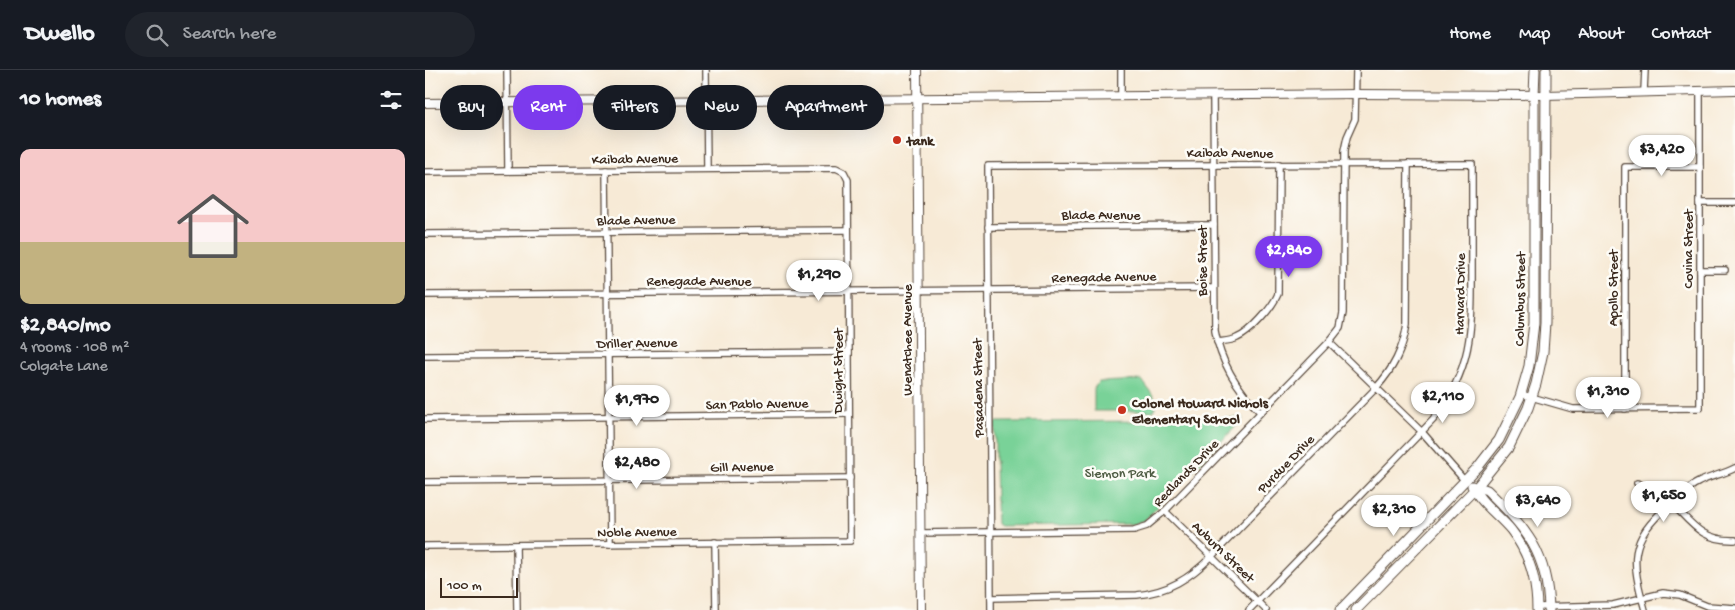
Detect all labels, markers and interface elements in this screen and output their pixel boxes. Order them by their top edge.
search box [125,12,475,57]
text: Dwello [25,20,95,49]
icon: search [143,21,171,49]
text: Search here [183,23,276,46]
text: Home [1449,24,1491,45]
text: Map [1519,24,1550,45]
text: About [1578,24,1624,45]
text: Contact [1652,24,1710,45]
chip: Buy [440,85,503,130]
chip: Rent [513,85,583,130]
chip: Filters [593,85,676,130]
chip: New [686,85,757,130]
chip: Apartment [767,85,884,130]
icon: filters [377,86,405,114]
text: 10 homes [20,88,101,113]
marker: tank [891,134,903,146]
place label: tank [905,134,935,151]
pin: $3,420 [1621,134,1703,177]
text: $3,420 [1639,141,1685,160]
street label: Kaibab Avenue [1187,146,1274,163]
street label: Kaibab Avenue [592,151,679,170]
icon: home [168,181,258,271]
street label: Blade Avenue [1061,208,1141,225]
street label: Covina Street [1681,208,1698,289]
street label: Blade Avenue [595,212,676,231]
street label: Boise Street [1195,224,1212,297]
pin: $2,840 [1248,236,1330,278]
text: $2,840 [1266,242,1312,261]
street label: Apollo Street [1606,248,1623,326]
street label: Columbus Street [1512,251,1531,346]
street label: Harvard Drive [1452,252,1471,335]
pin: $1,290 [778,260,860,302]
text: $1,290 [797,266,841,285]
street label: Renegade Avenue [1051,269,1157,288]
street label: Renegade Avenue [646,274,752,291]
street label: Wenatchee Avenue [900,284,917,396]
text: $2,840/mo [20,314,111,339]
street label: Dwight Street [831,327,848,414]
street label: Driller Avenue [595,335,678,354]
street label: Pasadena Street [970,337,989,439]
text: 4 rooms · 108 m² [20,339,129,358]
text: Colgate Lane [20,358,108,377]
pin: $1,310 [1567,376,1649,419]
pin: $2,110 [1402,382,1484,424]
text: $1,310 [1587,383,1629,402]
pin: $1,970 [596,384,678,427]
text: $2,110 [1422,388,1464,407]
text: $1,970 [615,391,659,410]
street label: San Pablo Avenue [705,396,809,415]
place label: Colonel Howard Nichols Elementary School [1131,396,1269,429]
marker: Colonel Howard Nichols Elementary School [1116,404,1128,416]
street label: Purdue Drive [1254,431,1320,498]
street label: Redlands Drive [1150,436,1224,511]
pin: $2,480 [596,448,678,490]
text: $2,480 [614,454,660,473]
street label: Gill Avenue [710,459,775,478]
park label: Siemon Park [1085,466,1157,483]
pin: $1,650 [1623,480,1705,523]
pin: $3,640 [1497,486,1579,528]
text: $1,650 [1642,487,1686,506]
text: $3,640 [1515,492,1561,511]
pin: $2,310 [1353,494,1435,537]
text: $2,310 [1372,501,1416,520]
street label: Auburn Street [1187,519,1258,588]
street label: Noble Avenue [597,524,678,543]
scale bar [440,575,517,598]
text: 100 m [447,578,482,595]

